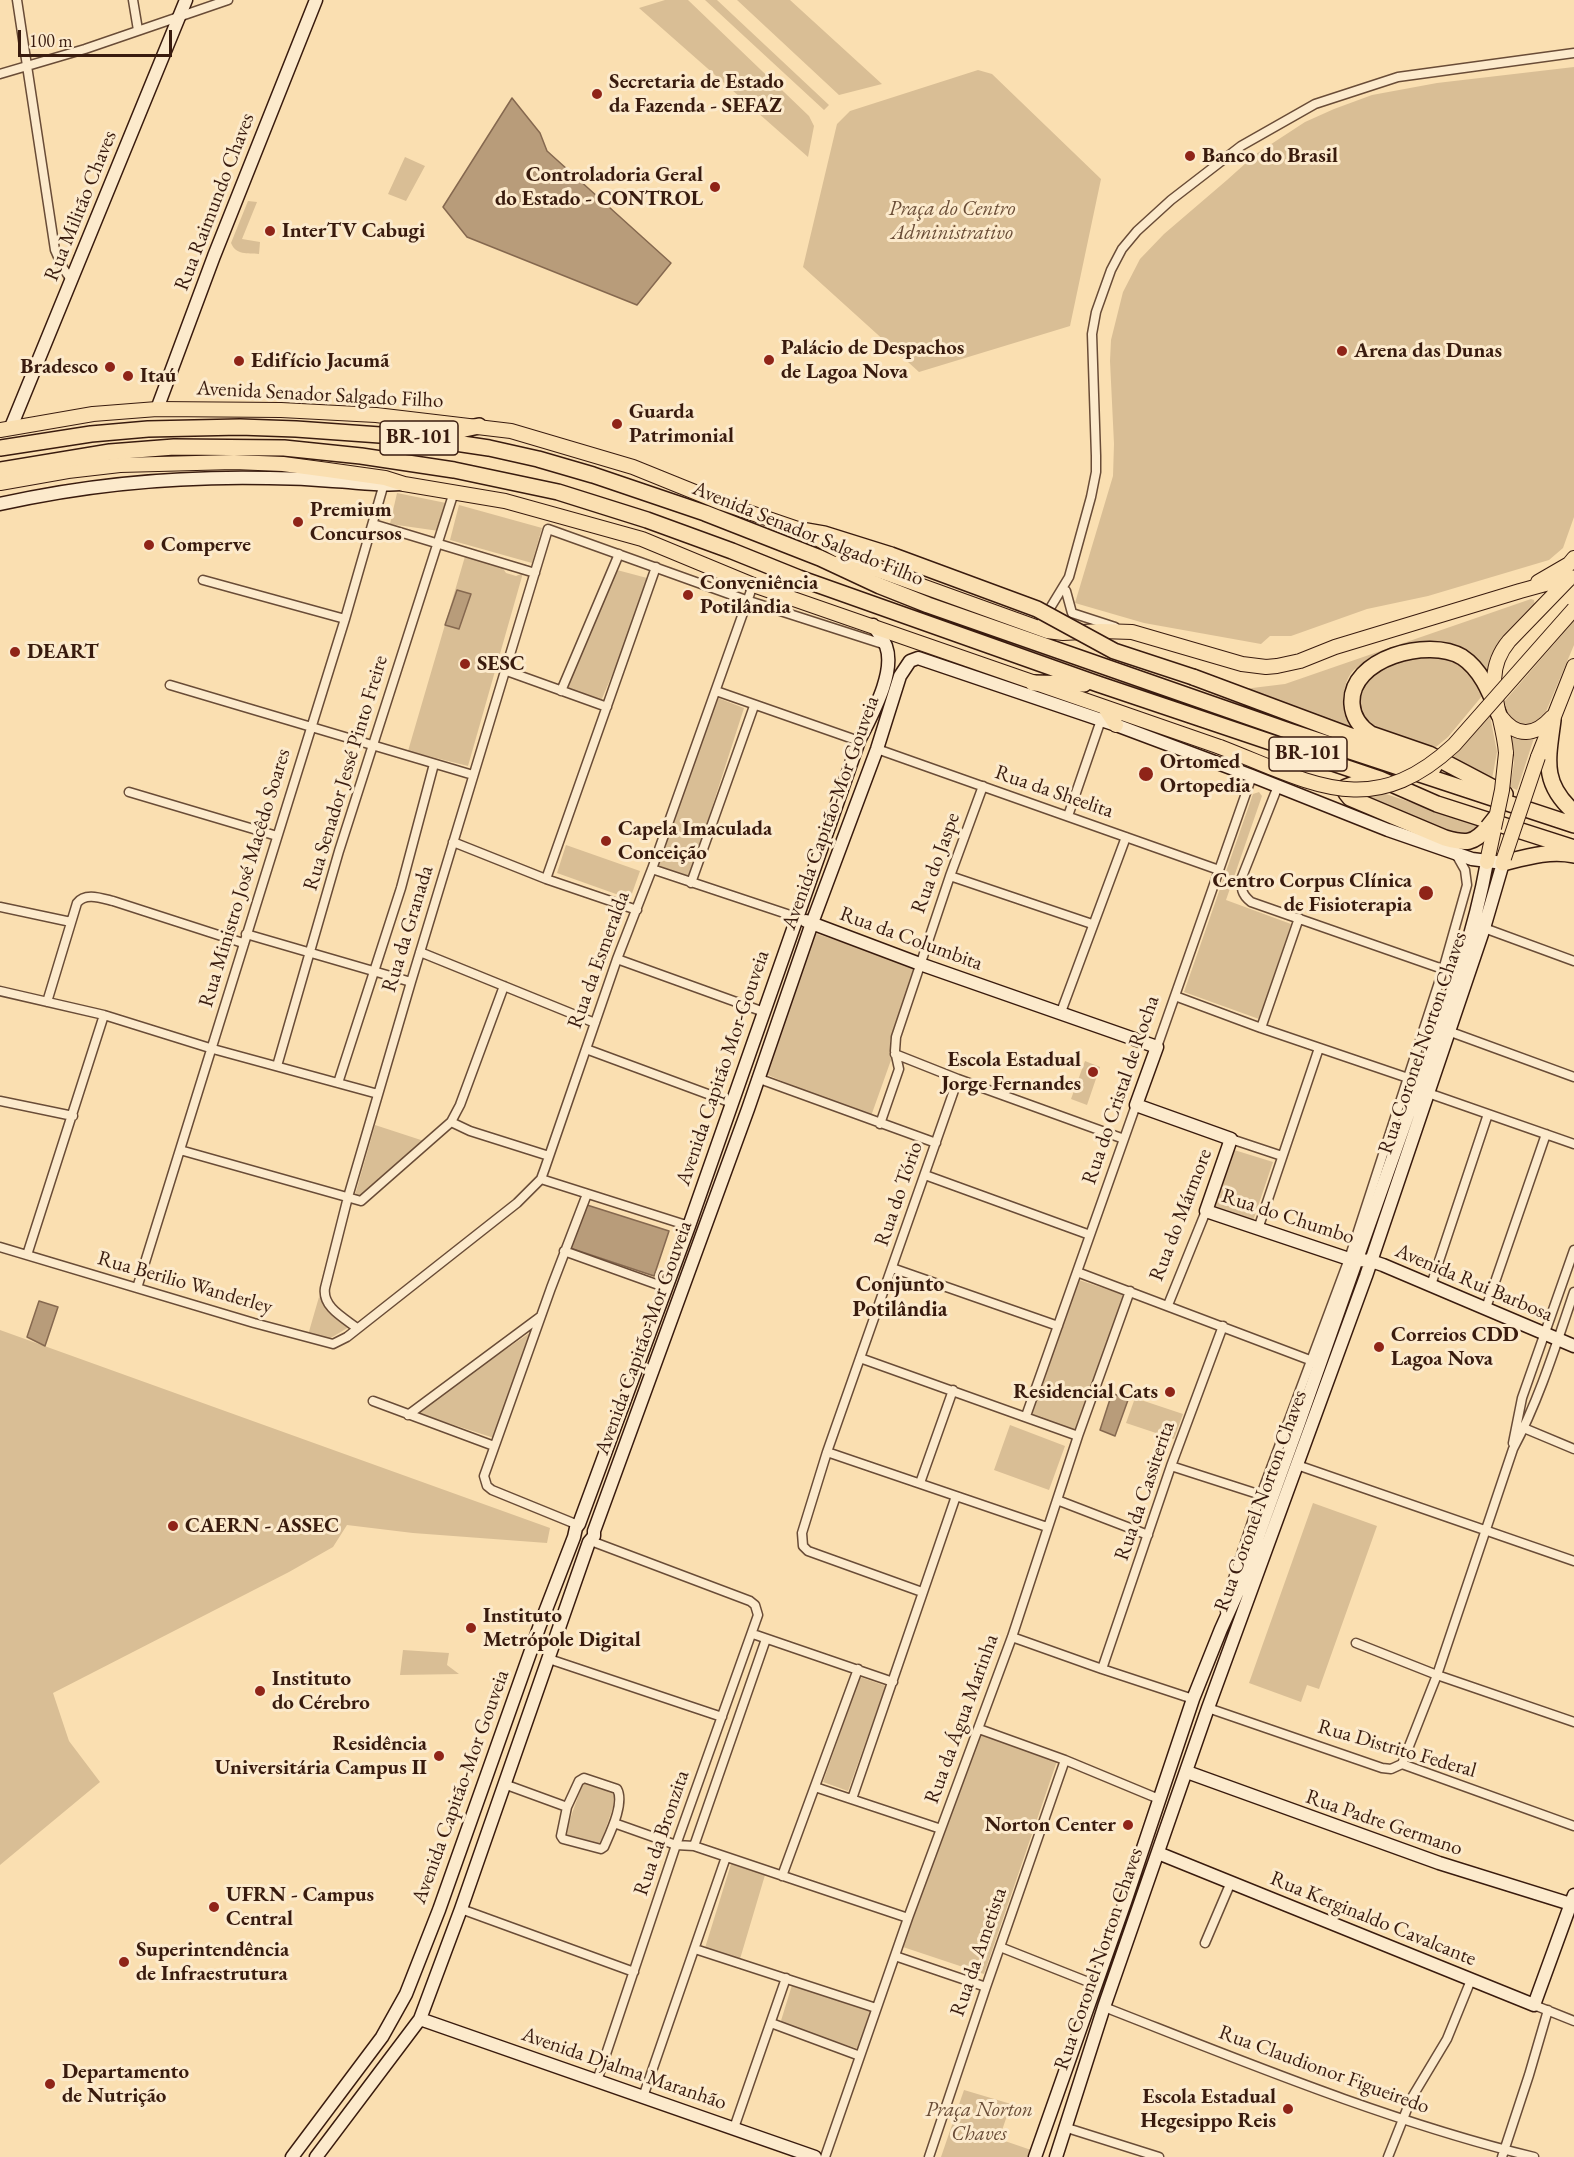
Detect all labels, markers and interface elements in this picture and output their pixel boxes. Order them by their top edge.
scale bar [21,18,176,56]
text: 100 m [29,29,73,52]
place label: Secretaria de Estado da Fazenda - SEFAZ [609,69,784,119]
marker: Secretaria de Estado da Fazenda - SEFAZ [590,87,604,101]
street label: Rua Raimundo Chaves [170,110,260,294]
street label: Rua Militão Chaves [39,127,123,285]
place label: Banco do Brasil [1202,143,1338,169]
marker: Banco do Brasil [1183,149,1197,163]
place label: Controladoria Geral do Estado - CONTROL [495,162,703,212]
marker: Controladoria Geral do Estado - CONTROL [708,180,722,194]
park label: Praça do Centro Administrativo [889,196,1015,246]
place label: InterTV Cabugi [282,218,425,244]
marker: InterTV Cabugi [263,224,277,238]
place label: Palácio de Despachos de Lagoa Nova [781,335,964,385]
place label: Arena das Dunas [1354,338,1502,364]
marker: Arena das Dunas [1335,344,1349,358]
place label: Edifício Jacumã [251,348,389,374]
marker: Palácio de Despachos de Lagoa Nova [762,353,776,367]
place label: Bradesco [20,354,98,380]
marker: Edifício Jacumã [232,354,246,368]
marker: Bradesco [103,360,117,374]
place label: Itaú [140,363,176,389]
marker: Itaú [121,369,135,383]
street label: Avenida Senador Salgado Filho [196,376,444,414]
place label: Guarda Patrimonial [629,399,734,449]
marker: Guarda Patrimonial [610,417,624,431]
road number: BR-101 [380,421,458,455]
street label: Avenida Senador Salgado Filho [689,476,927,592]
place label: Premium Concursos [310,497,402,547]
marker: Premium Concursos [291,515,305,529]
place label: Comperve [161,532,251,558]
marker: Comperve [142,538,156,552]
place label: Conveniência Potilândia [700,570,818,620]
marker: Conveniência Potilândia [681,588,695,602]
place label: DEART [27,639,98,665]
marker: DEART [8,645,22,659]
place label: SESC [477,651,525,677]
street label: Rua Senador Jessé Pinto Freire [298,652,394,894]
marker: SESC [458,657,472,671]
street label: Avenida Capitão-Mor Gouveia [777,693,885,933]
road number: BR-101 [1269,737,1347,771]
street label: Rua Ministro José Macêdo Soares [194,746,296,1010]
place label: Ortomed Ortopedia [1160,749,1250,799]
street label: Rua da Sheelita [991,760,1117,824]
marker: Ortomed Ortopedia [1137,765,1155,783]
street label: Rua do Jaspe [906,809,966,917]
place label: Capela Imaculada Conceição [618,816,772,866]
marker: Capela Imaculada Conceição [599,834,613,848]
street label: Rua da Granada [377,863,439,995]
place label: Centro Corpus Clínica de Fisioterapia [1212,868,1412,918]
marker: Centro Corpus Clínica de Fisioterapia [1417,884,1435,902]
street label: Rua da Esmeralda [562,888,636,1032]
street label: Rua da Columbita [836,901,986,977]
street label: Rua Coronel Norton Chaves [1373,929,1473,1157]
street label: Avenida Capitão Mor-Gouveia [671,947,775,1189]
street label: Rua do Cristal de Rocha [1077,992,1165,1188]
place label: Escola Estadual Jorge Fernandes [941,1047,1081,1097]
marker: Escola Estadual Jorge Fernandes [1086,1065,1100,1079]
street label: Rua do Tório [869,1139,929,1249]
street label: Rua do Mármore [1144,1145,1218,1285]
street label: Rua do Chumbo [1218,1184,1358,1250]
street label: Avenida Capitão-Mor Gouveia [590,1218,698,1458]
street label: Avenida Rui Barbosa [1391,1238,1557,1328]
street label: Rua Berilio Wanderley [95,1246,275,1320]
district label: Conjunto Potilândia [853,1272,947,1324]
place label: Correios CDD Lagoa Nova [1391,1322,1519,1372]
marker: Correios CDD Lagoa Nova [1372,1340,1386,1354]
place label: Residencial Cats [1013,1379,1158,1405]
marker: Residencial Cats [1163,1385,1177,1399]
street label: Rua Coronel Norton Chaves [1209,1387,1313,1615]
street label: Rua da Cassiterita [1109,1418,1181,1564]
place label: CAERN - ASSEC [185,1513,339,1539]
marker: CAERN - ASSEC [166,1519,180,1533]
place label: Instituto Metrópole Digital [483,1603,641,1653]
marker: Instituto Metrópole Digital [464,1621,478,1635]
street label: Rua da Água Marinha [920,1631,1004,1807]
place label: Instituto do Cérebro [272,1666,370,1716]
street label: Avenida Capitão-Mor Gouveia [407,1667,515,1907]
marker: Instituto do Cérebro [253,1684,267,1698]
street label: Rua Distrito Federal [1315,1714,1479,1784]
place label: Residência Universitária Campus II [215,1731,427,1781]
marker: Residência Universitária Campus II [432,1749,446,1763]
street label: Rua da Bronzita [629,1767,695,1899]
street label: Rua Padre Germano [1302,1784,1466,1862]
place label: Norton Center [984,1812,1116,1838]
marker: Norton Center [1121,1818,1135,1832]
street label: Rua Coronel Norton Chaves [1049,1845,1149,2073]
street label: Rua Kerginaldo Cavalcante [1266,1866,1480,1972]
place label: UFRN - Campus Central [226,1882,374,1932]
street label: Rua da Ametista [945,1884,1013,2020]
marker: UFRN - Campus Central [207,1900,221,1914]
place label: Superintendência de Infraestrutura [136,1937,289,1987]
marker: Superintendência de Infraestrutura [117,1955,131,1969]
street label: Rua Claudionor Figueiredo [1215,2020,1433,2120]
street label: Avenida Djalma Maranhão [518,2022,730,2116]
place label: Departamento de Nutrição [62,2059,189,2109]
marker: Departamento de Nutrição [43,2077,57,2091]
place label: Escola Estadual Hegesippo Reis [1140,2084,1276,2134]
park label: Praça Norton Chaves [925,2097,1033,2147]
marker: Escola Estadual Hegesippo Reis [1281,2102,1295,2116]

